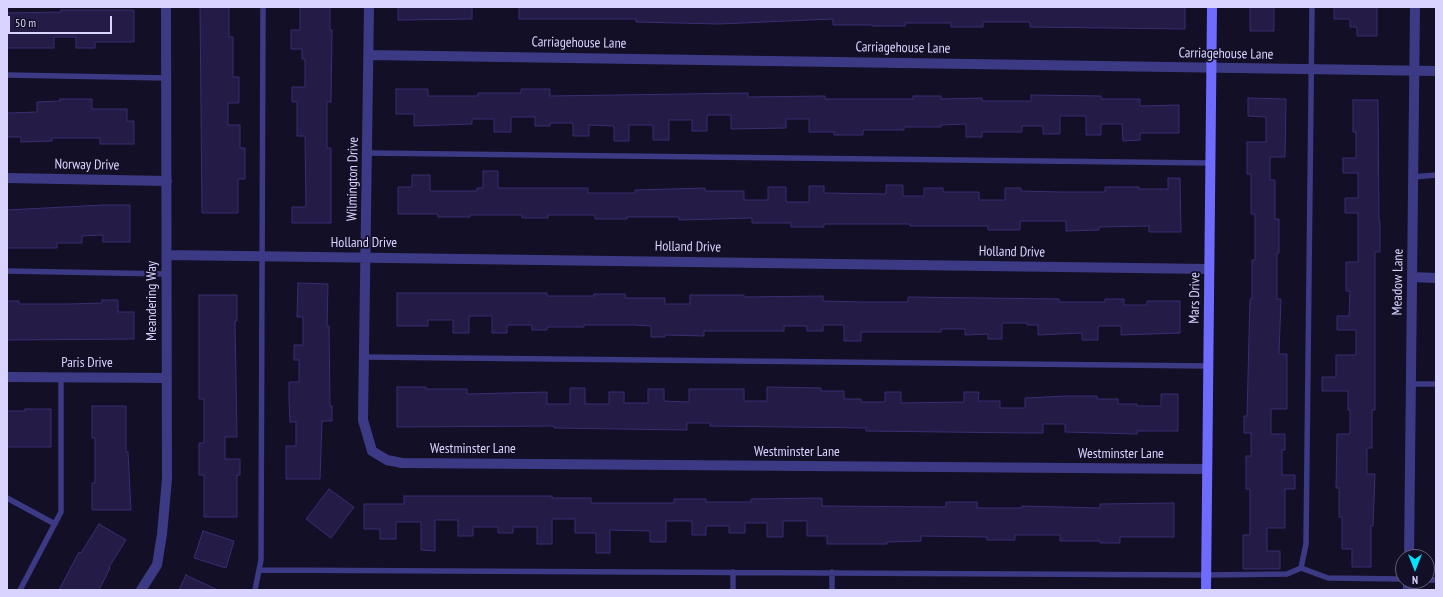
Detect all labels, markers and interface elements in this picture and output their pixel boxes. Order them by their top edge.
scale bar [10,8,114,34]
text: 50 m [15,15,36,30]
street label: Carriagehouse Lane [531,34,627,52]
street label: Carriagehouse Lane [855,39,951,57]
street label: Carriagehouse Lane [1178,45,1274,63]
street label: Wilmington Drive [344,137,362,221]
street label: Norway Drive [54,156,120,174]
street label: Holland Drive [331,235,397,251]
street label: Holland Drive [655,238,721,256]
street label: Holland Drive [979,243,1045,261]
street label: Meadow Lane [1389,249,1407,315]
street label: Meandering Way [144,261,160,341]
street label: Mars Drive [1186,272,1204,324]
street label: Paris Drive [61,355,113,371]
street label: Westminster Lane [430,441,516,457]
street label: Westminster Lane [754,444,840,460]
street label: Westminster Lane [1078,446,1164,462]
north arrow [1395,549,1435,589]
text: N [1412,573,1418,587]

